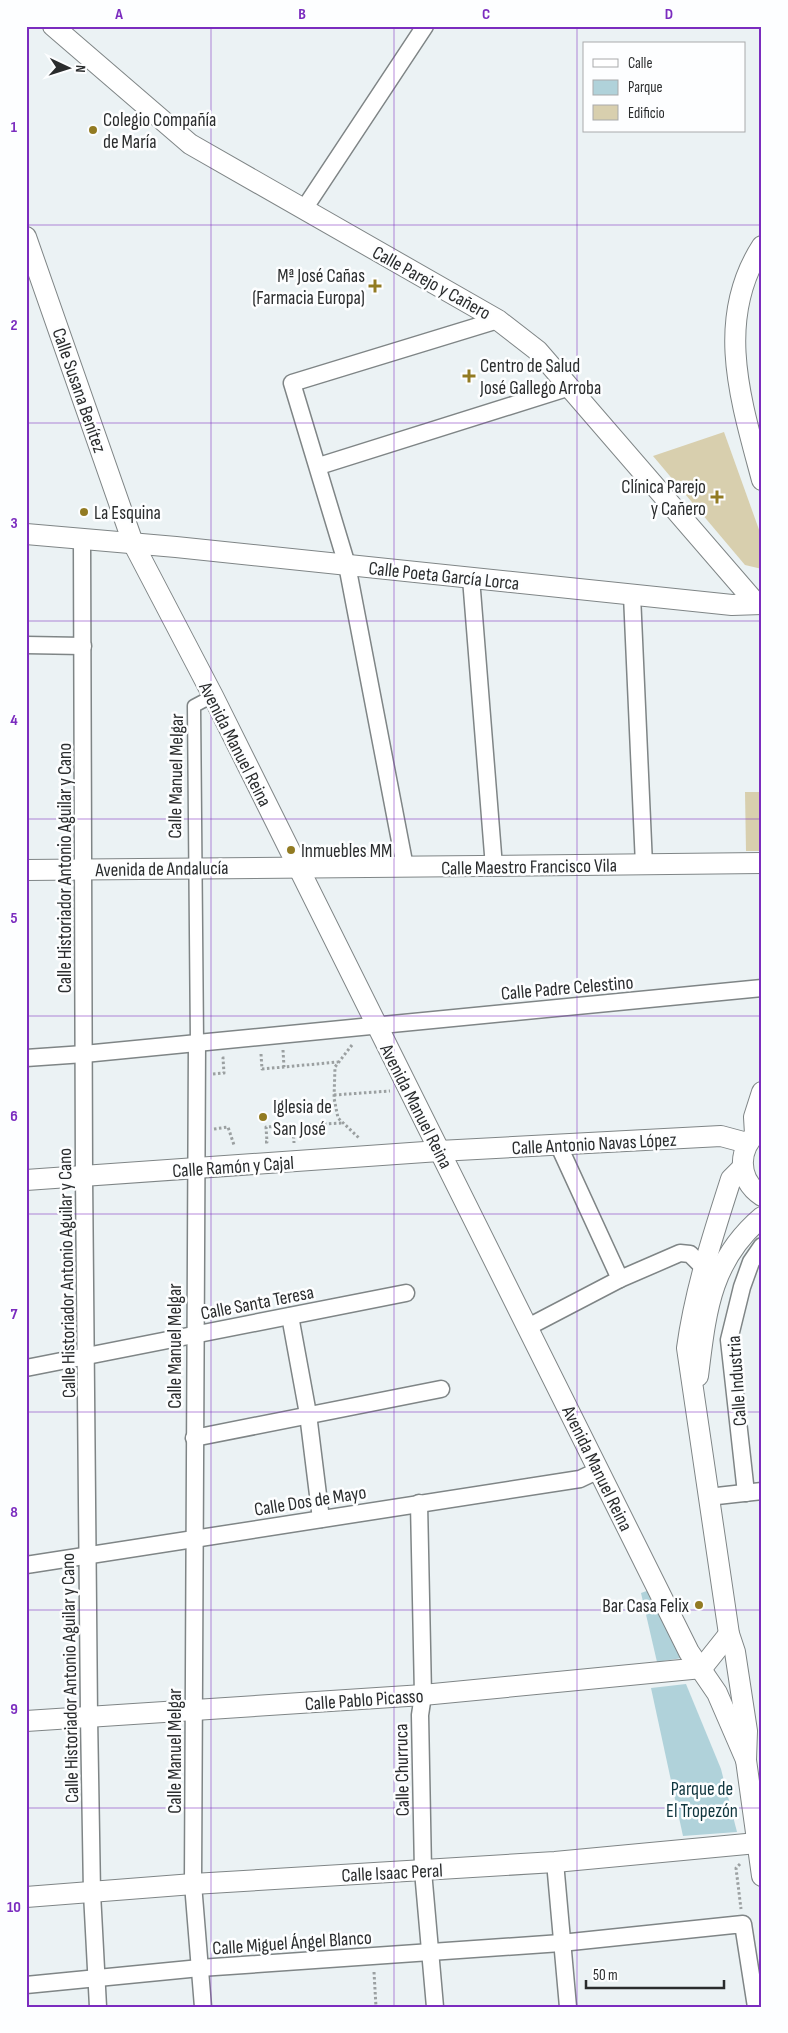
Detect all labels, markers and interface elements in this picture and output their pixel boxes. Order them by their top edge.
text: A [114,5,123,24]
text: B [298,5,306,24]
text: C [482,5,490,24]
text: D [665,5,673,24]
north arrow [42,42,92,92]
legend [583,42,746,132]
text: Calle [628,54,652,73]
text: N [72,65,89,73]
text: Parque [628,78,663,97]
text: Edificio [628,104,665,123]
place label: Colegio Compañía de María [103,109,216,154]
text: 1 [11,118,18,137]
marker: Colegio Compañía de María [87,124,99,136]
street label: Calle Parejo y Cañero [368,241,494,325]
place label: Mª José Cañas (Farmacia Europa) [252,265,365,310]
marker: Mª José Cañas (Farmacia Europa) [369,280,381,292]
text: 2 [10,316,18,335]
street label: Calle Susana Benítez [46,325,111,456]
place label: Centro de Salud José Gallego Arroba [479,355,601,400]
marker: Centro de Salud José Gallego Arroba [462,369,476,383]
place label: Clínica Parejo y Cañero [621,476,706,521]
marker: Clínica Parejo y Cañero [710,490,724,504]
place label: La Esquina [94,502,161,525]
marker: La Esquina [78,506,90,518]
text: 3 [10,514,18,533]
street label: Calle Poeta García Lorca [367,557,520,596]
street label: Avenida Manuel Reina [193,678,276,811]
text: 4 [10,711,18,730]
street label: Calle Manuel Melgar [164,713,189,839]
street label: Calle Historiador Antonio Aguilar y Cano [54,743,77,993]
place label: Inmuebles MM [301,840,392,863]
marker: Inmuebles MM [285,844,297,856]
street label: Calle Maestro Francisco Vila [441,854,617,881]
street label: Avenida de Andalucía [94,857,229,882]
text: 5 [10,909,18,928]
street label: Calle Padre Celestino [500,971,634,1006]
street label: Avenida Manuel Reina [374,1040,457,1173]
place label: Iglesia de San José [273,1096,332,1141]
text: 6 [10,1107,18,1126]
marker: Iglesia de San José [257,1111,269,1123]
street label: Calle Antonio Navas López [511,1129,677,1160]
street label: Calle Historiador Antonio Aguilar y Cano [54,1148,81,1398]
street label: Calle Ramón y Cajal [172,1152,295,1183]
street label: Calle Santa Teresa [199,1281,316,1326]
street label: Calle Manuel Melgar [164,1283,187,1409]
text: 7 [11,1305,18,1324]
street label: Calle Industria [723,1335,752,1427]
street label: Avenida Manuel Reina [556,1401,637,1535]
street label: Calle Dos de Mayo [253,1481,368,1522]
text: 8 [10,1503,18,1522]
street label: Calle Historiador Antonio Aguilar y Cano [57,1553,84,1803]
place label: Bar Casa Felix [602,1595,689,1618]
marker: Bar Casa Felix [693,1599,705,1611]
street label: Calle Pablo Picasso [304,1685,424,1716]
street label: Calle Manuel Melgar [164,1688,187,1814]
text: 9 [10,1700,18,1719]
street label: Calle Churruca [390,1723,415,1817]
park label: Parque de El Tropezón [666,1778,738,1823]
street label: Calle Isaac Peral [341,1859,443,1888]
text: 10 [7,1898,21,1917]
street label: Calle Miguel Ángel Blanco [212,1926,373,1961]
scale bar [586,1958,723,1990]
text: 50 m [593,1966,618,1985]

